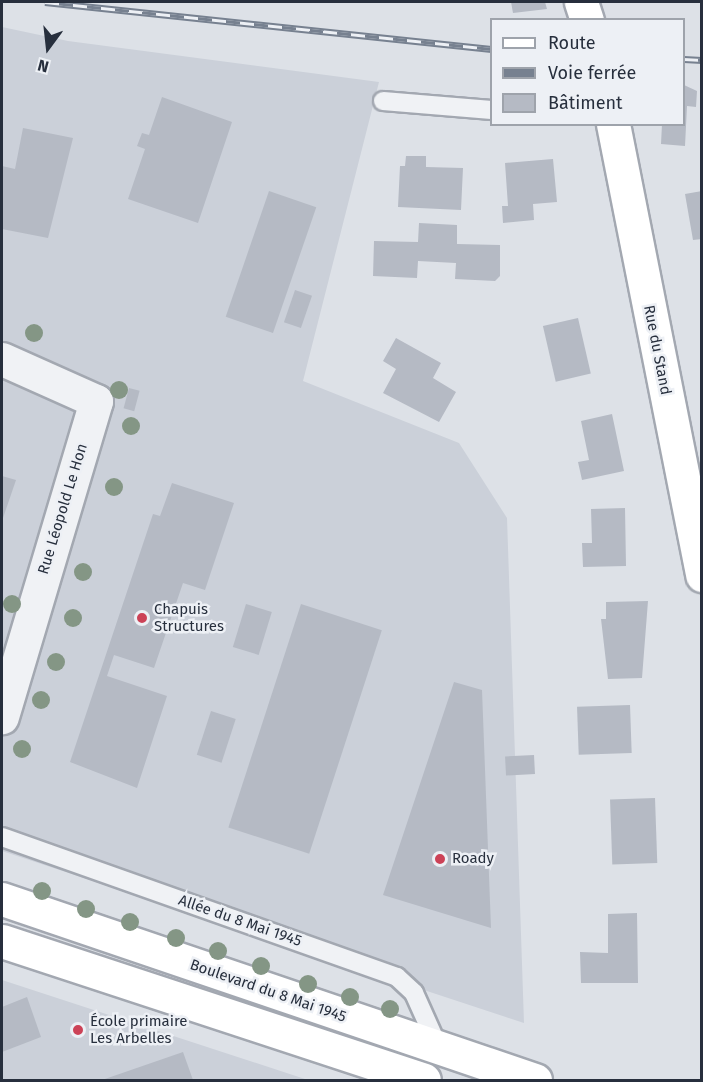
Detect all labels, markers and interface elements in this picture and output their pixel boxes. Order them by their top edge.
north arrow [18,18,78,78]
legend [490,18,685,126]
text: Route [548,32,596,54]
text: N [36,55,51,76]
text: Voie ferrée [548,62,636,84]
text: Bâtiment [548,92,623,114]
street label: Rue du Stand [639,304,675,396]
street label: Rue Léopold Le Hon [35,441,91,577]
place label: Chapuis Structures [154,600,224,635]
marker: Chapuis Structures [135,611,149,625]
place label: Roady [452,850,494,868]
marker: Roady [433,852,447,866]
street label: Allée du 8 Mai 1945 [176,891,304,951]
street label: Boulevard du 8 Mai 1945 [187,956,349,1026]
place label: École primaire Les Arbelles [90,1012,188,1047]
marker: École primaire Les Arbelles [71,1023,85,1037]

